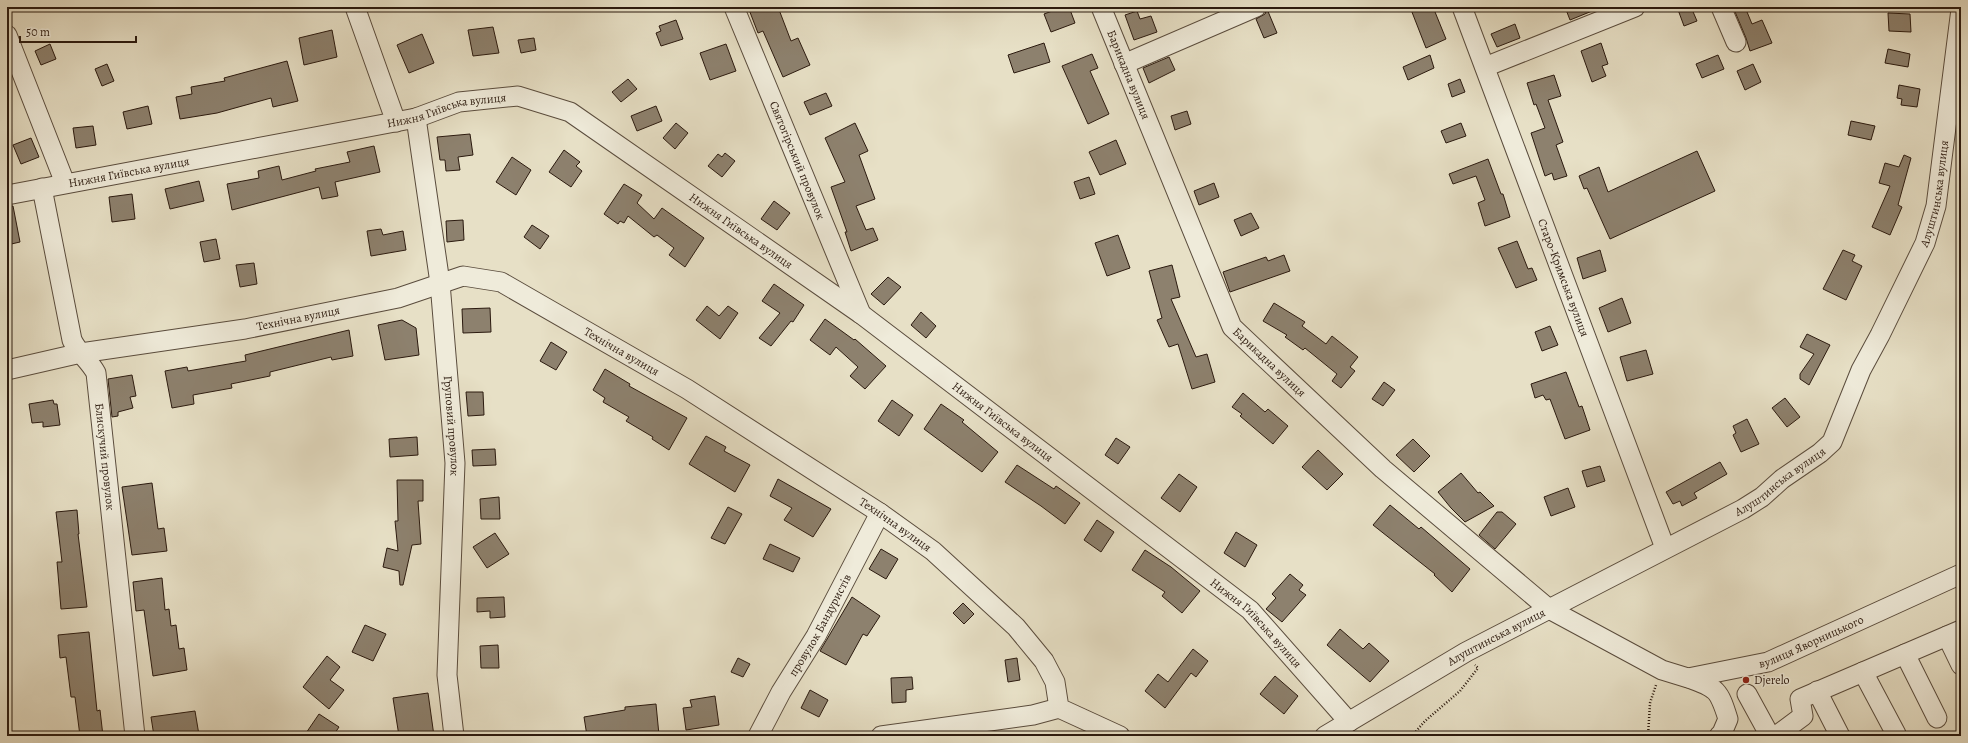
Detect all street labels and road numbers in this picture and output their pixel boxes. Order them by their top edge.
street label: Барикадна вулиця [1103,28,1154,122]
street label: Нижня Гиївська вулиця [385,89,507,131]
street label: Святогірський провулок [766,99,829,222]
street label: Алуштинська вулиця [1916,139,1952,251]
street label: Нижня Гиївська вулиця [67,153,191,191]
street label: Нижня Гиївська вулиця [686,189,796,272]
street label: Старо-Кримська вулиця [1534,216,1593,339]
street label: Технічна вулиця [255,302,342,334]
street label: Технічна вулиця [581,323,662,380]
street label: Барикадна вулиця [1229,324,1310,401]
street label: Груповий провулок [440,375,463,476]
street label: Нижня Гиївська вулиця [949,378,1057,465]
street label: Блискучий провулок [91,402,119,511]
street label: Алуштинська вулиця [1731,444,1829,520]
street label: Технічна вулиця [856,494,935,555]
street label: провулок Бандуристів [785,571,855,679]
street label: Нижня Гиївська вулиця [1207,574,1306,671]
street label: Алуштинська вулиця [1443,604,1548,670]
street label: вулиця Яворницького [1757,611,1866,672]

